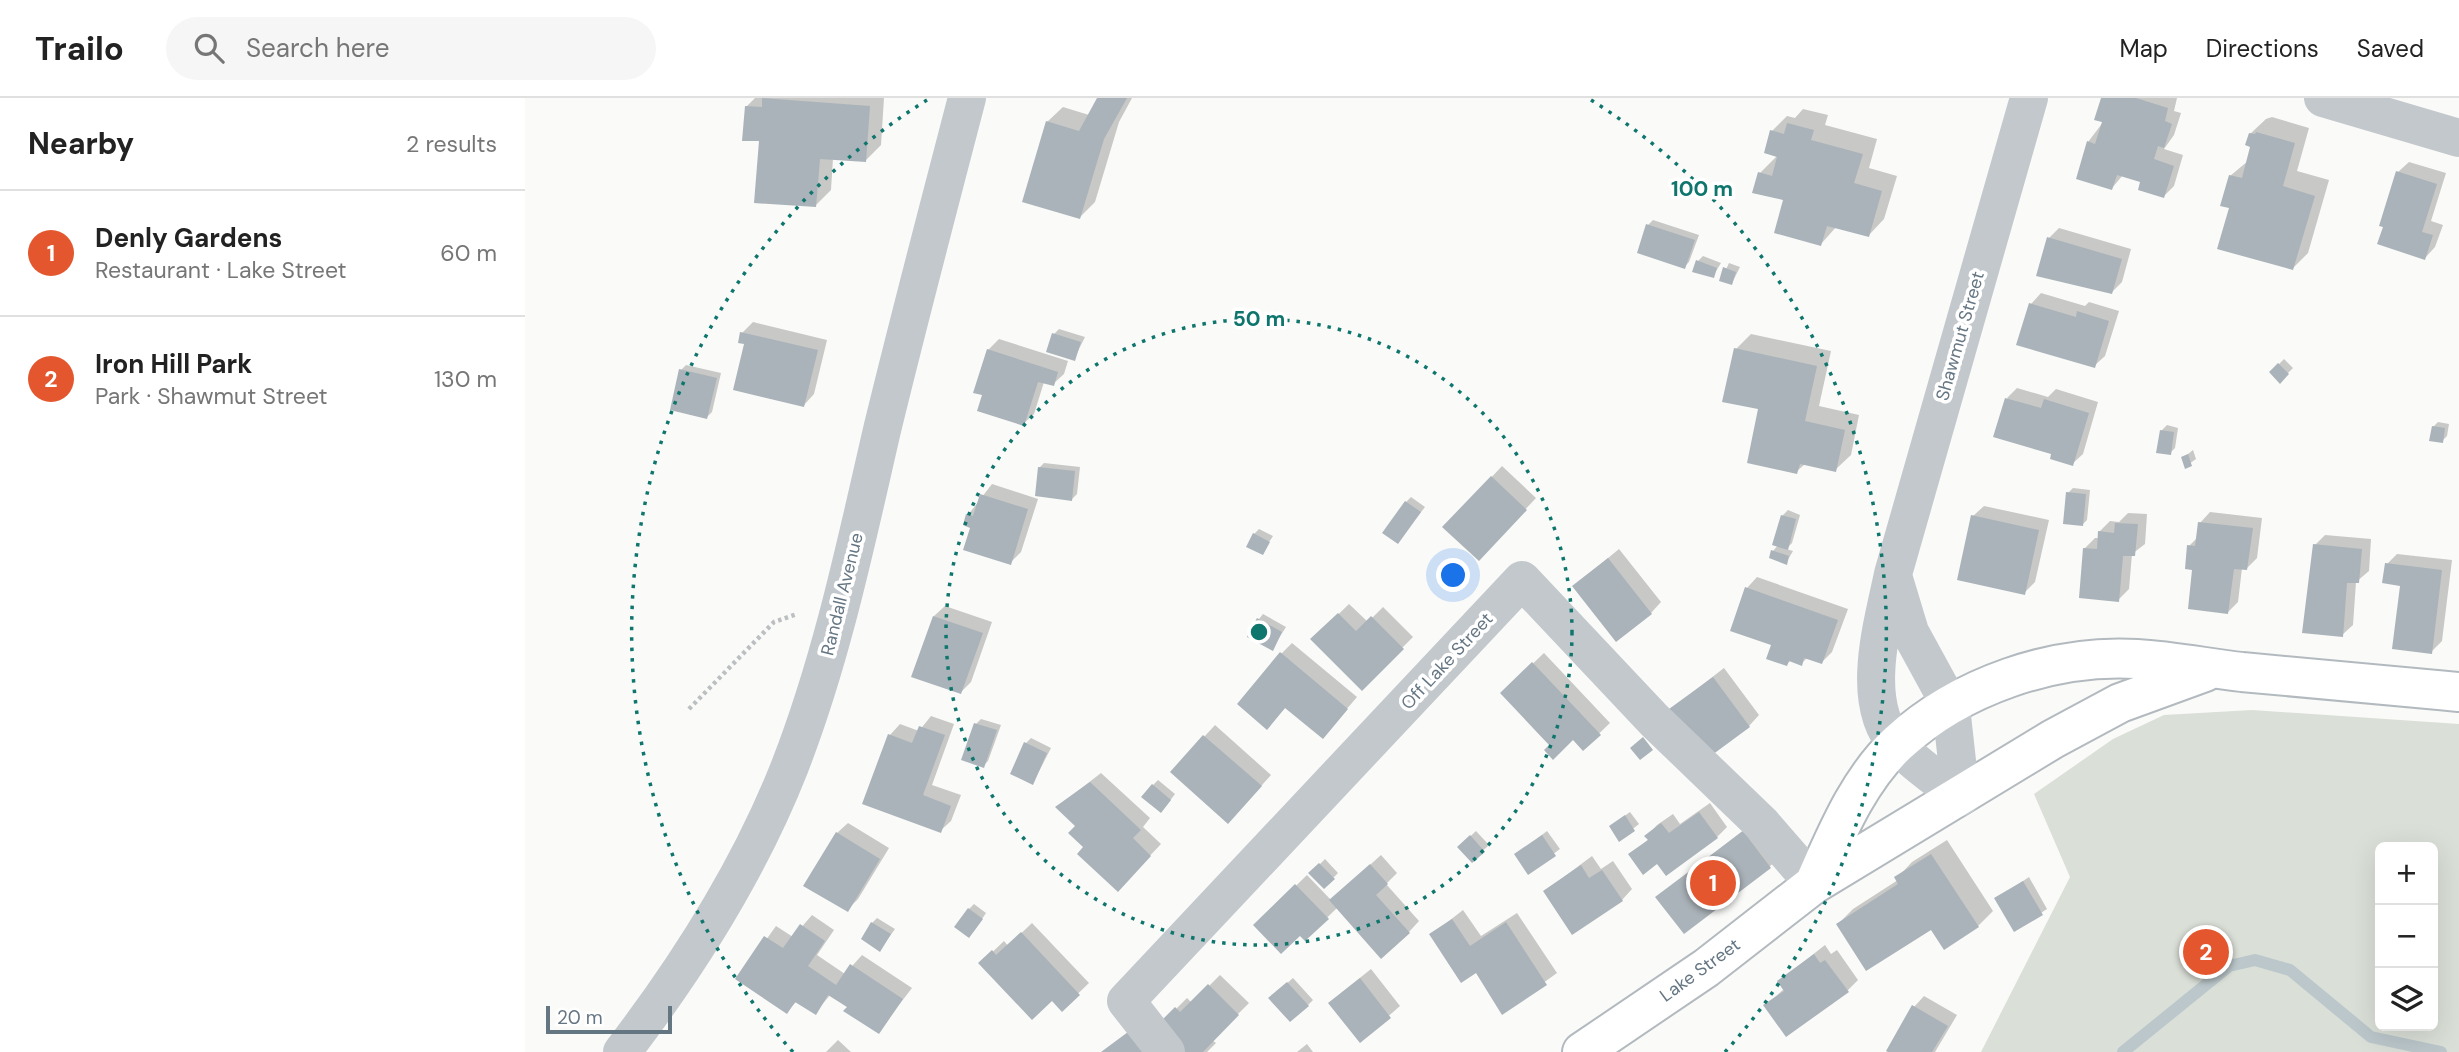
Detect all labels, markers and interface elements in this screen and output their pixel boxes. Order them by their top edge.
search box [166,17,656,80]
text: Trailo [35,27,124,70]
icon: search [190,29,228,67]
text: Search here [246,31,389,65]
text: Map [2120,33,2168,64]
text: Directions [2206,33,2319,64]
text: Saved [2357,33,2424,64]
text: Nearby [28,124,134,163]
text: 2 results [406,129,497,159]
text: 100 m [1671,175,1733,203]
text: Denly Gardens [95,221,282,255]
text: 1 [47,238,55,268]
text: 60 m [440,238,497,268]
text: Restaurant · Lake Street [95,255,347,285]
street label: Shawmut Street [1930,269,1990,403]
text: 50 m [1233,305,1285,333]
text: Iron Hill Park [95,347,252,381]
text: 2 [44,364,58,394]
text: 130 m [434,364,497,394]
text: Park · Shawmut Street [95,381,328,411]
street label: Randall Avenue [815,530,869,658]
your location [1436,558,1470,592]
street label: Off Lake Street [1396,607,1498,715]
centre of rings [1247,620,1271,644]
map controls [2375,842,2438,1031]
button: + [2375,842,2438,905]
pin: 1 [1690,857,1736,909]
button: − [2375,905,2438,968]
pin: 2 [2183,926,2229,978]
street label: Lake Street [1655,933,1745,1007]
button: layers [2375,968,2438,1031]
scale bar [546,1003,672,1035]
text: 20 m [557,1005,603,1030]

